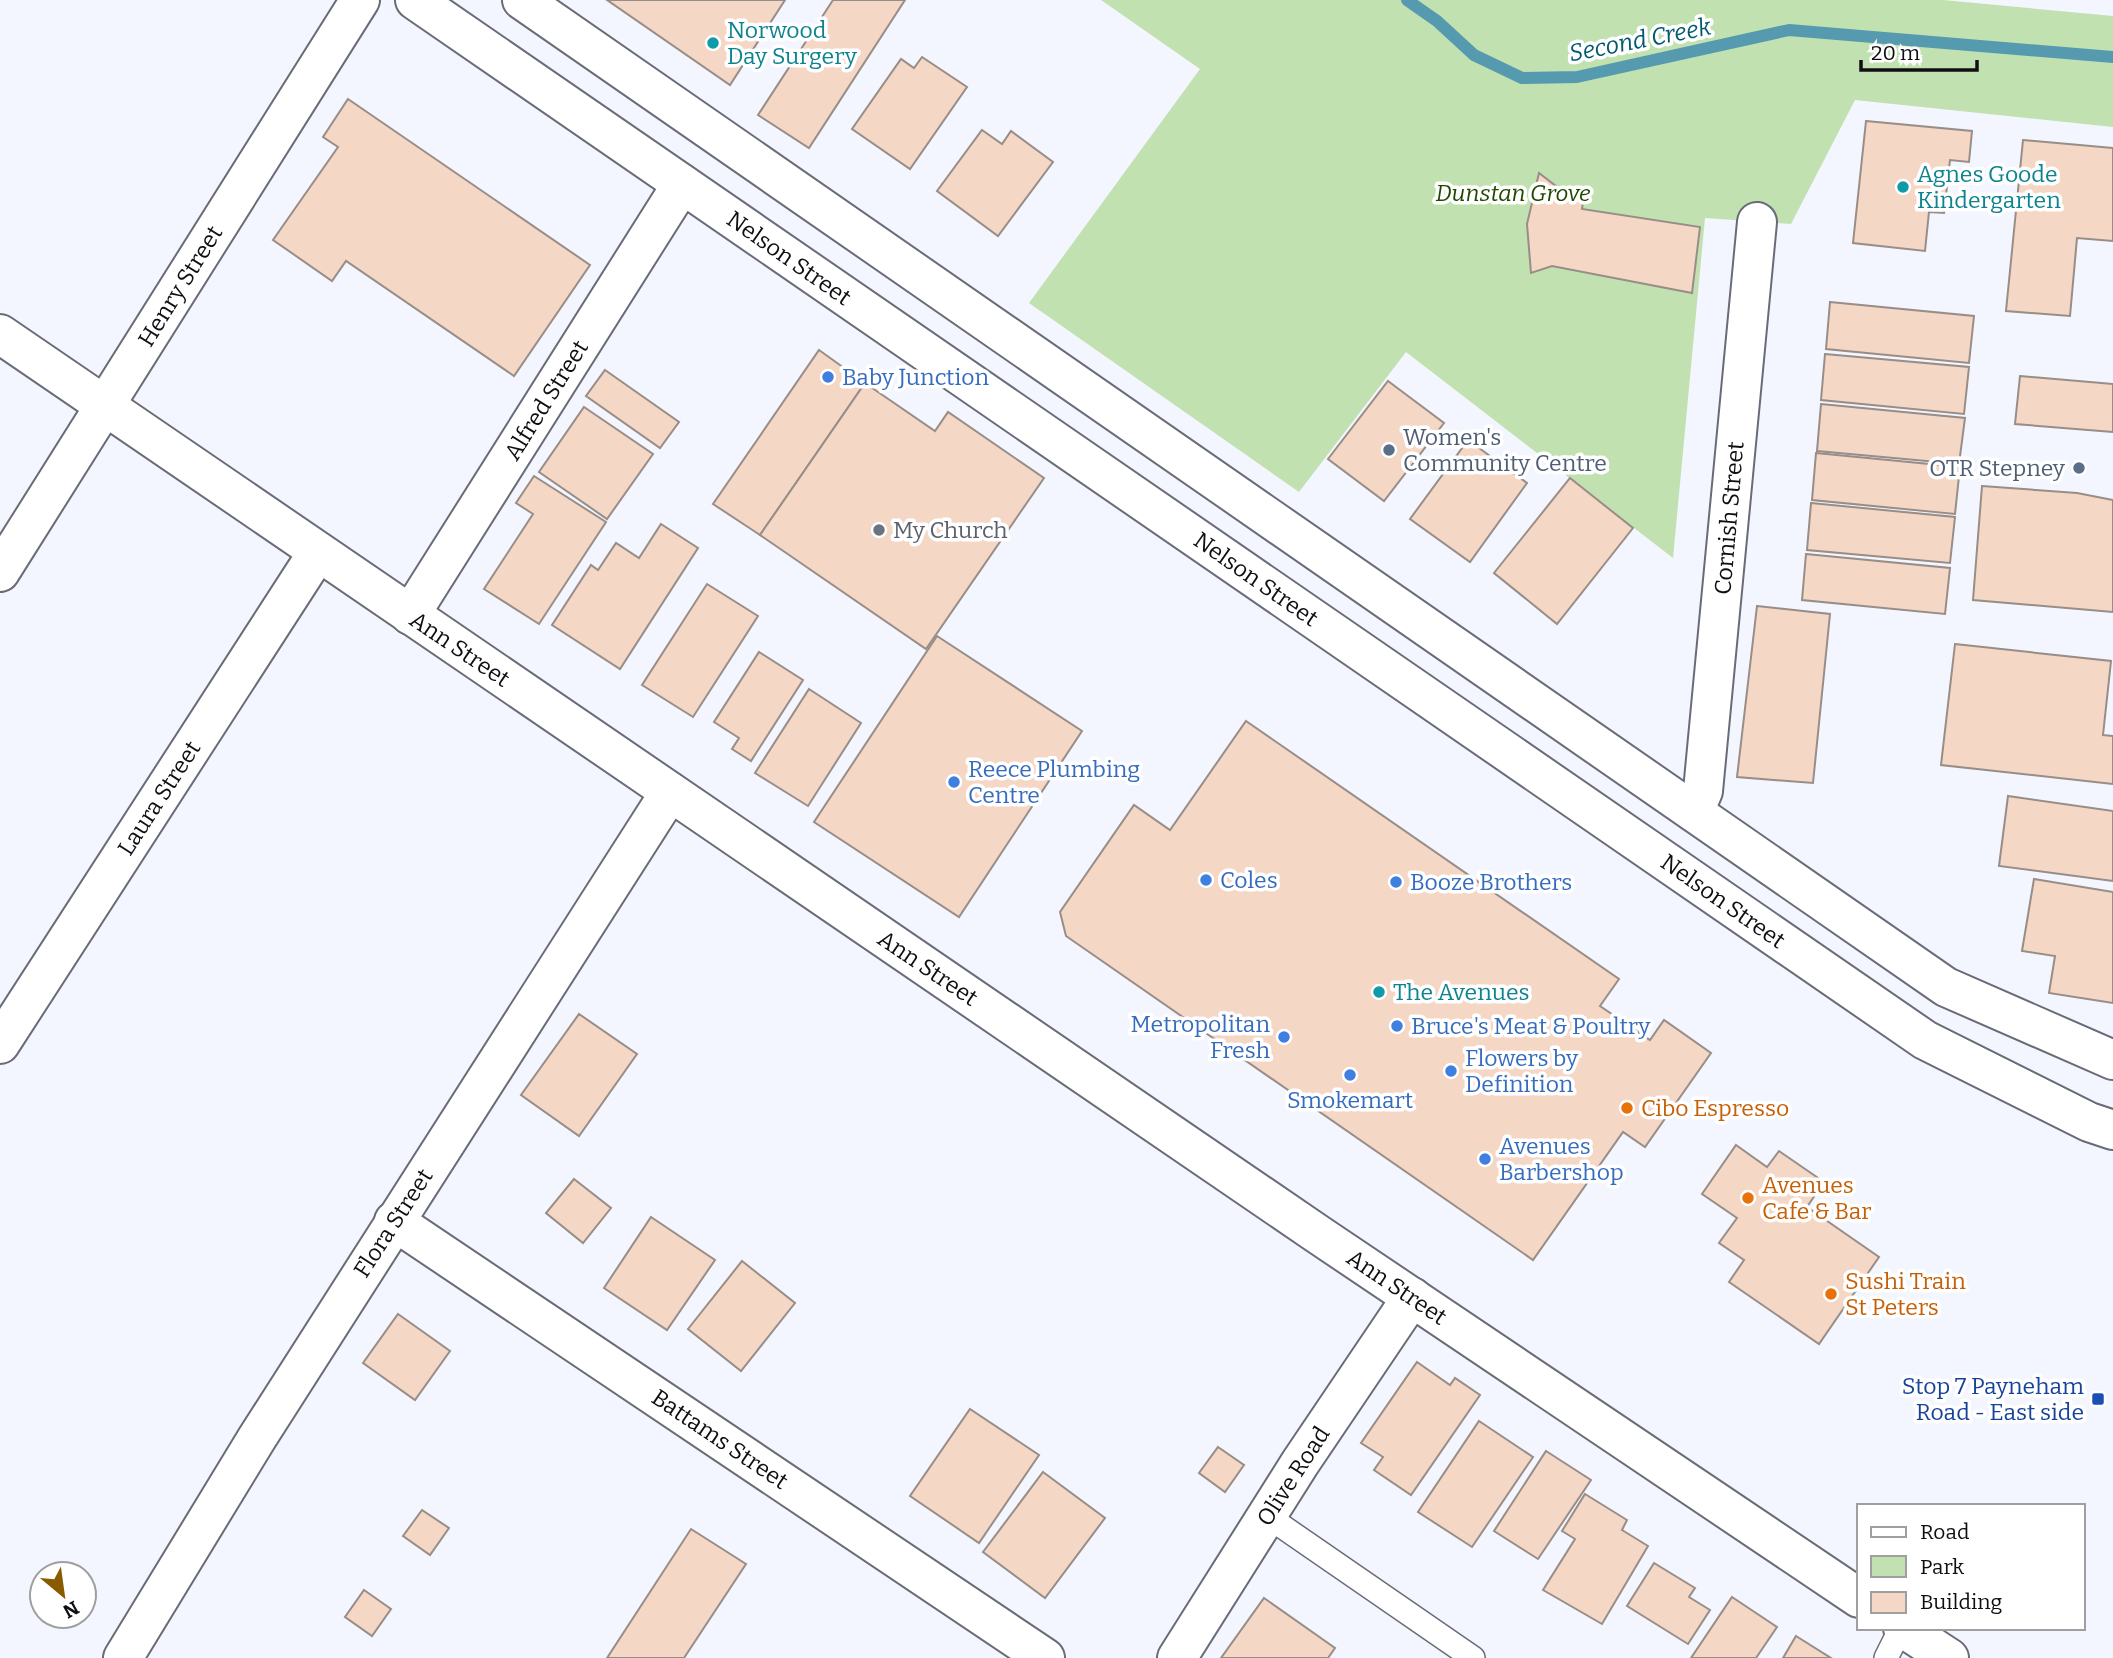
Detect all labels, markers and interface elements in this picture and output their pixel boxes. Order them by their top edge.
water label: Second Creek [1567,12,1714,67]
place label: Norwood Day Surgery [727,16,858,70]
scale bar [1861,28,1976,72]
marker: Norwood Day Surgery [705,35,721,51]
text: 20 m [1871,40,1920,66]
place label: Agnes Goode Kindergarten [1917,160,2061,214]
park label: Dunstan Grove [1436,179,1591,207]
marker: Agnes Goode Kindergarten [1895,179,1911,195]
street label: Nelson Street [721,205,857,311]
street label: Henry Street [132,220,228,352]
street label: Alfred Street [498,335,594,465]
place label: Baby Junction [842,363,990,391]
marker: Baby Junction [820,369,836,385]
place label: Women's Community Centre [1403,423,1607,477]
street label: Cornish Street [1708,440,1750,596]
marker: Women's Community Centre [1381,442,1397,458]
place label: OTR Stepney [1929,454,2066,482]
marker: OTR Stepney [2071,460,2087,476]
place label: My Church [893,516,1008,544]
marker: My Church [871,522,887,538]
street label: Nelson Street [1188,526,1324,632]
street label: Ann Street [405,605,515,693]
street label: Laura Street [112,736,206,860]
place label: Reece Plumbing Centre [968,755,1140,809]
marker: Reece Plumbing Centre [946,774,962,790]
street label: Nelson Street [1655,848,1791,954]
place label: Coles [1220,866,1278,894]
place label: Booze Brothers [1410,868,1572,896]
marker: Coles [1198,872,1214,888]
marker: Booze Brothers [1388,874,1404,890]
street label: Ann Street [873,924,983,1012]
place label: The Avenues [1393,978,1530,1006]
marker: The Avenues [1371,984,1387,1000]
place label: Metropolitan Fresh [1130,1010,1270,1064]
place label: Bruce's Meat & Poultry [1411,1012,1651,1040]
marker: Bruce's Meat & Poultry [1389,1018,1405,1034]
marker: Metropolitan Fresh [1276,1029,1292,1045]
place label: Flowers by Definition [1465,1044,1579,1098]
marker: Flowers by Definition [1443,1063,1459,1079]
marker: Smokemart [1342,1067,1358,1083]
place label: Smokemart [1287,1086,1413,1114]
place label: Cibo Espresso [1641,1094,1789,1122]
marker: Cibo Espresso [1619,1100,1635,1116]
place label: Avenues Barbershop [1499,1132,1624,1186]
marker: Avenues Barbershop [1477,1151,1493,1167]
street label: Flora Street [347,1163,439,1283]
place label: Avenues Cafe & Bar [1762,1171,1871,1225]
marker: Avenues Cafe & Bar [1740,1190,1756,1206]
street label: Ann Street [1342,1243,1452,1331]
place label: Sushi Train St Peters [1845,1267,1966,1321]
marker: Sushi Train St Peters [1823,1286,1839,1302]
place label: Stop 7 Payneham Road - East side [1902,1372,2084,1426]
street label: Battams Street [647,1383,793,1495]
marker: Stop 7 Payneham Road - East side [2090,1391,2106,1407]
street label: Olive Road [1250,1421,1336,1531]
legend [1857,1504,2085,1630]
text: Road [1920,1519,1969,1545]
text: Park [1920,1554,1964,1580]
north arrow [28,1560,98,1630]
text: Building [1920,1589,2003,1615]
text: N [59,1596,83,1623]

